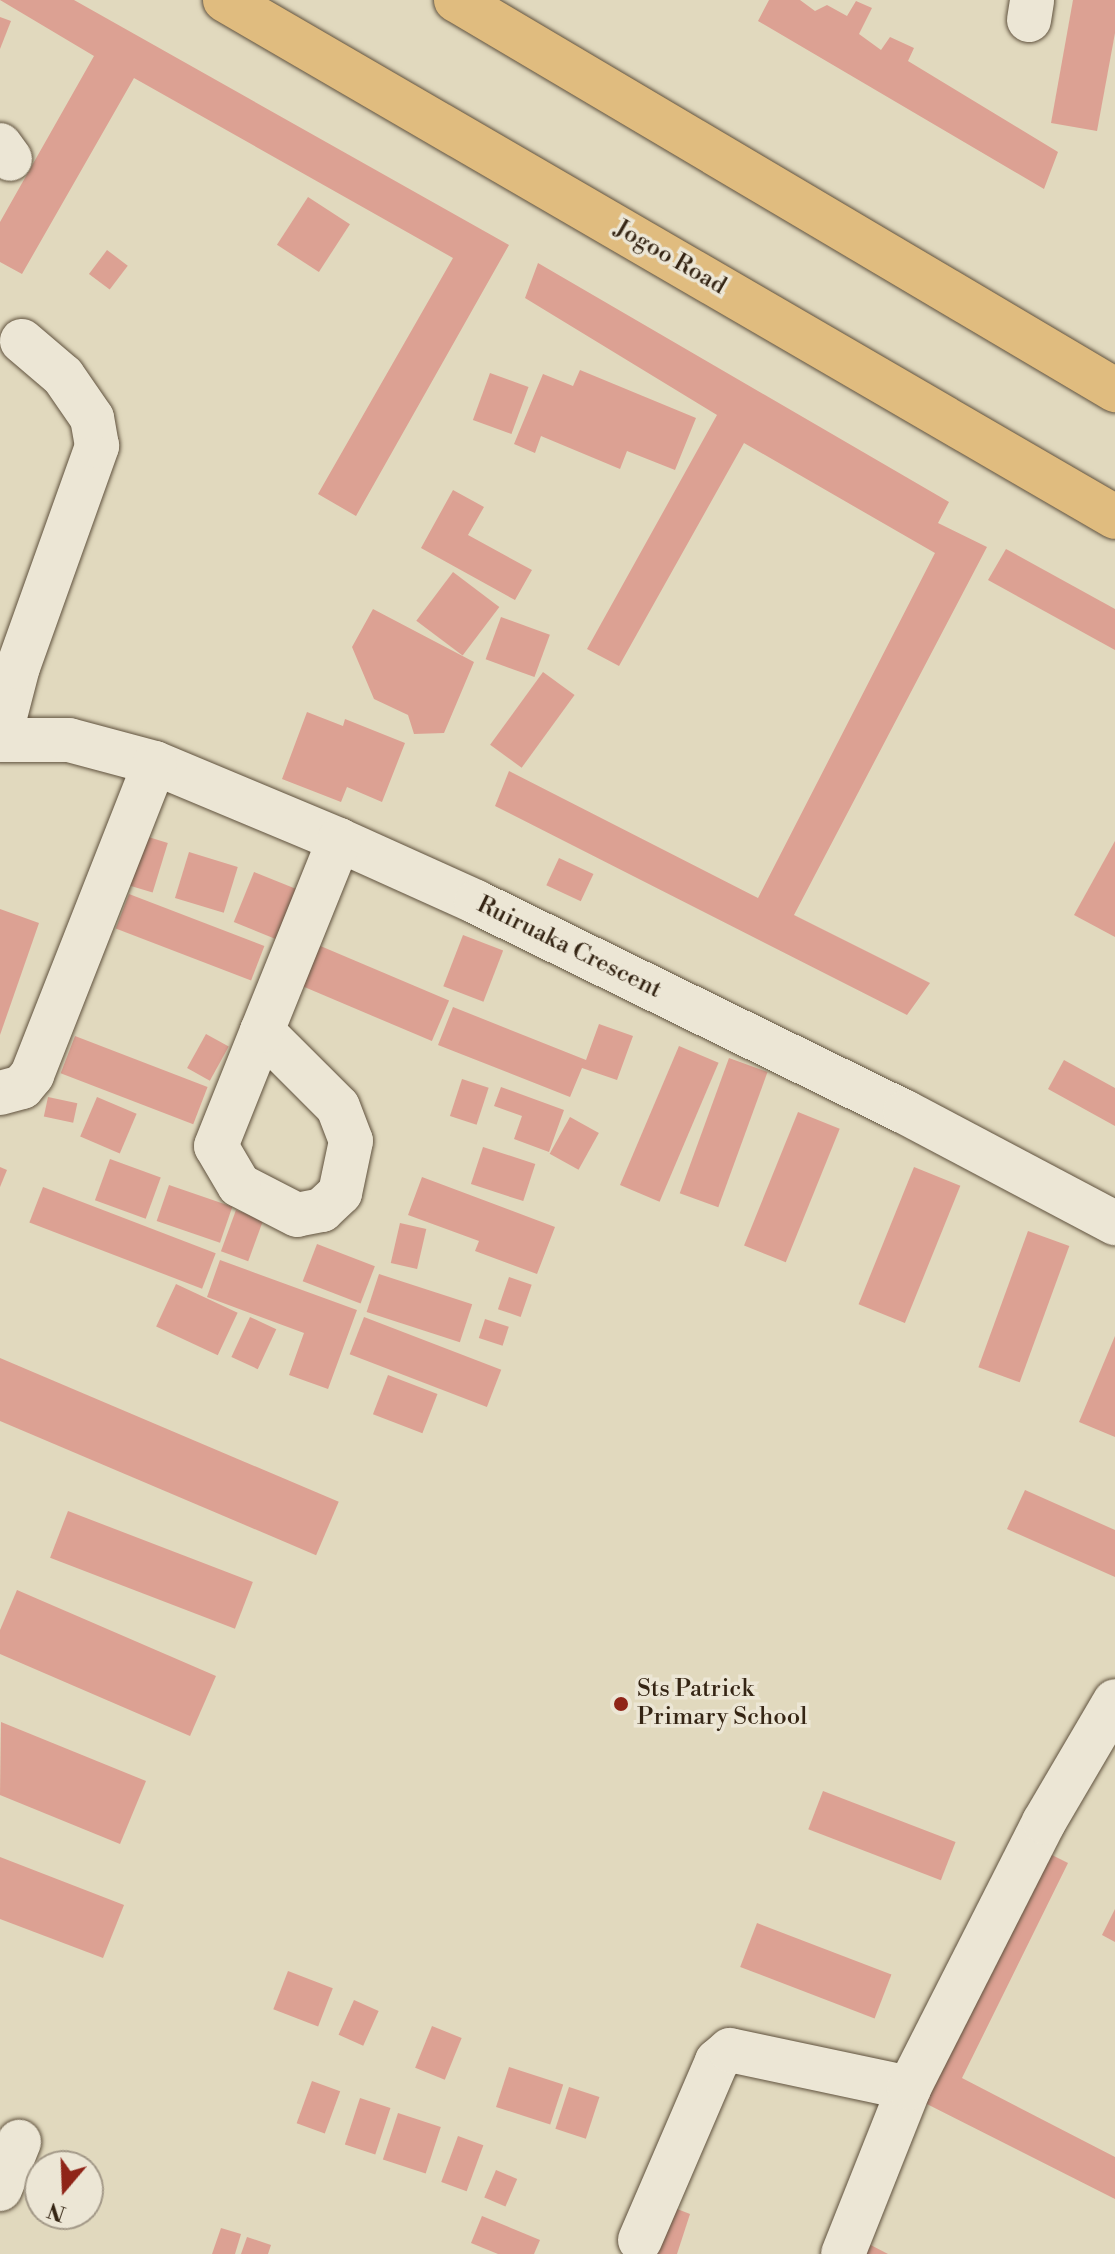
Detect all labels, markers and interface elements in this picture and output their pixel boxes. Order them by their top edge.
street label: Jogoo Road [609,215,731,301]
street label: Ruiruaka Crescent [472,891,666,1005]
place label: Sts Patrick Primary School [637,1676,807,1732]
marker: Sts Patrick Primary School [612,1695,630,1713]
north arrow [24,2150,104,2230]
text: N [44,2196,69,2227]

